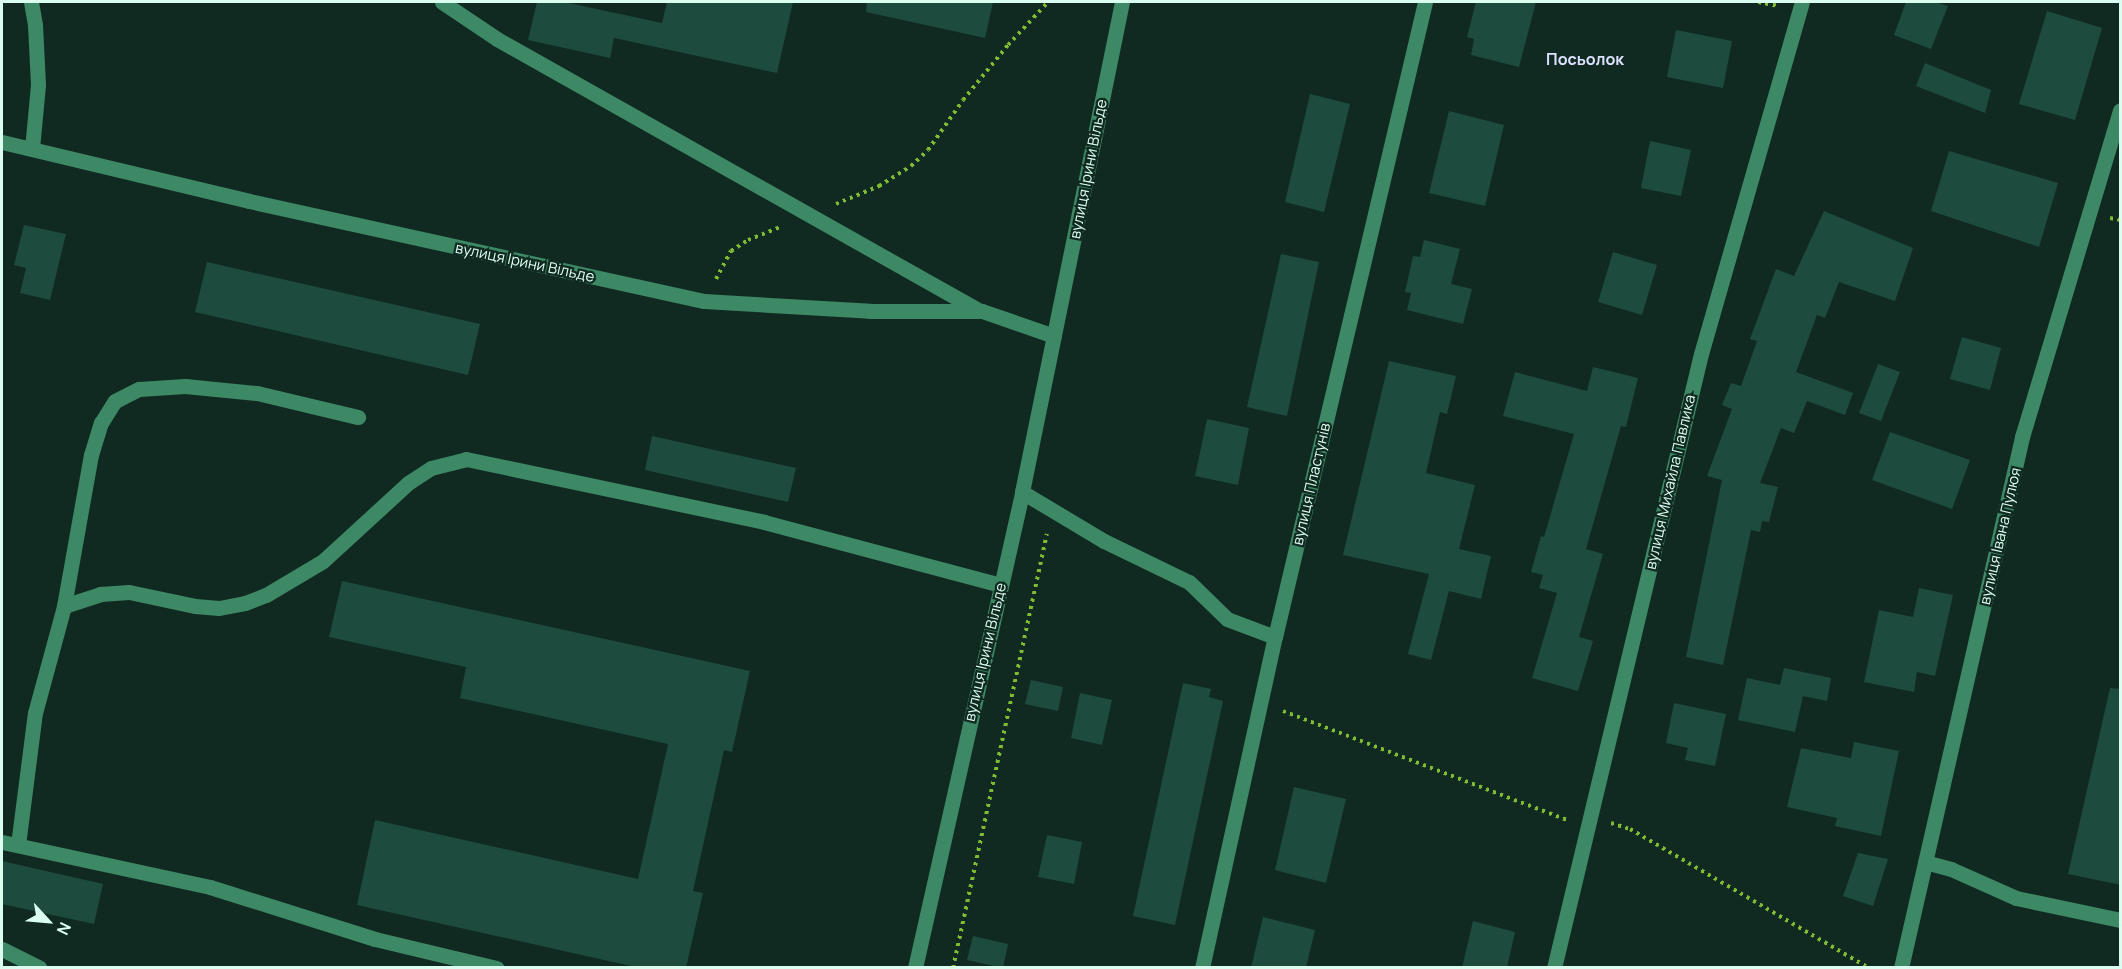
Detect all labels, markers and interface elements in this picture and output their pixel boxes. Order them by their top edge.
district label: Посьолок [1546,49,1624,69]
street label: вулиця Ірини Вільде [1066,98,1110,240]
street label: вулиця Ірини Вільде [454,238,596,286]
street label: вулиця Михайла Павлика [1641,393,1699,571]
street label: вулиця Пластунів [1288,421,1334,547]
street label: вулиця Івана Пулюя [1975,466,2025,606]
street label: вулиця Ірини Вільде [960,581,1010,723]
north arrow [18,891,78,951]
text: N [52,919,77,939]

